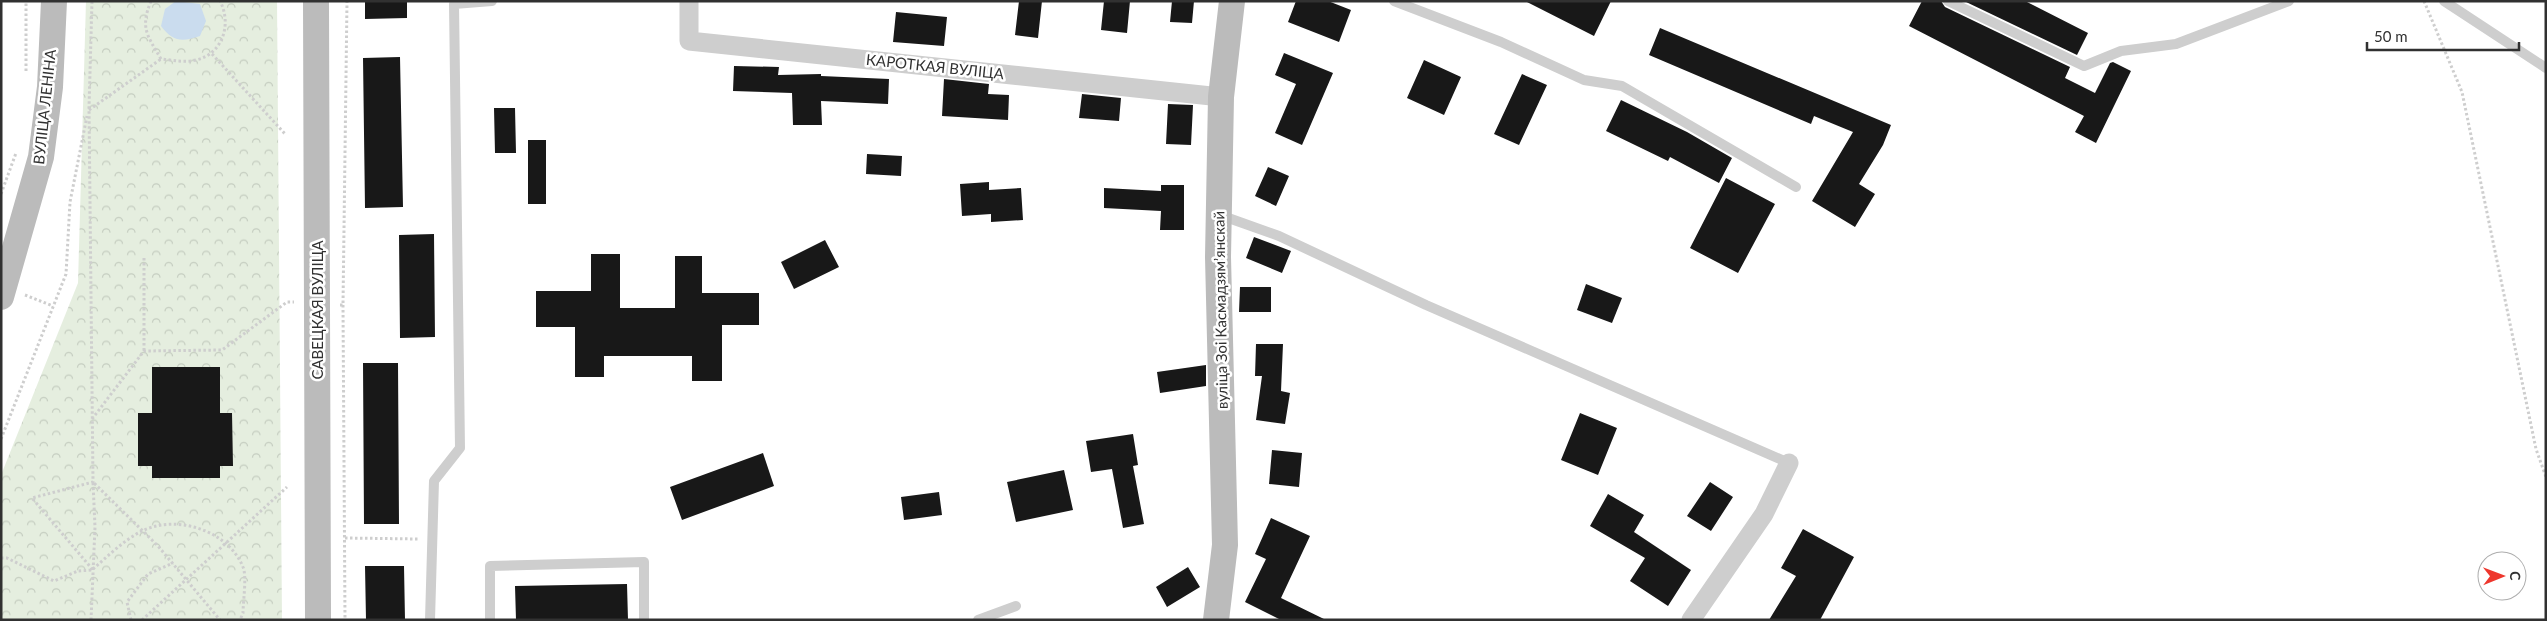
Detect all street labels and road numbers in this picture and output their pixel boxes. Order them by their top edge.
street label: ВУЛІЦА ЛЕНІНА [29,48,59,165]
street label: КАРОТКАЯ ВУЛІЦА [865,50,1006,82]
street label: вуліца Зоі Касмадзямʼянскай [1209,211,1231,409]
street label: САВЕЦКАЯ ВУЛІЦА [308,240,326,380]

